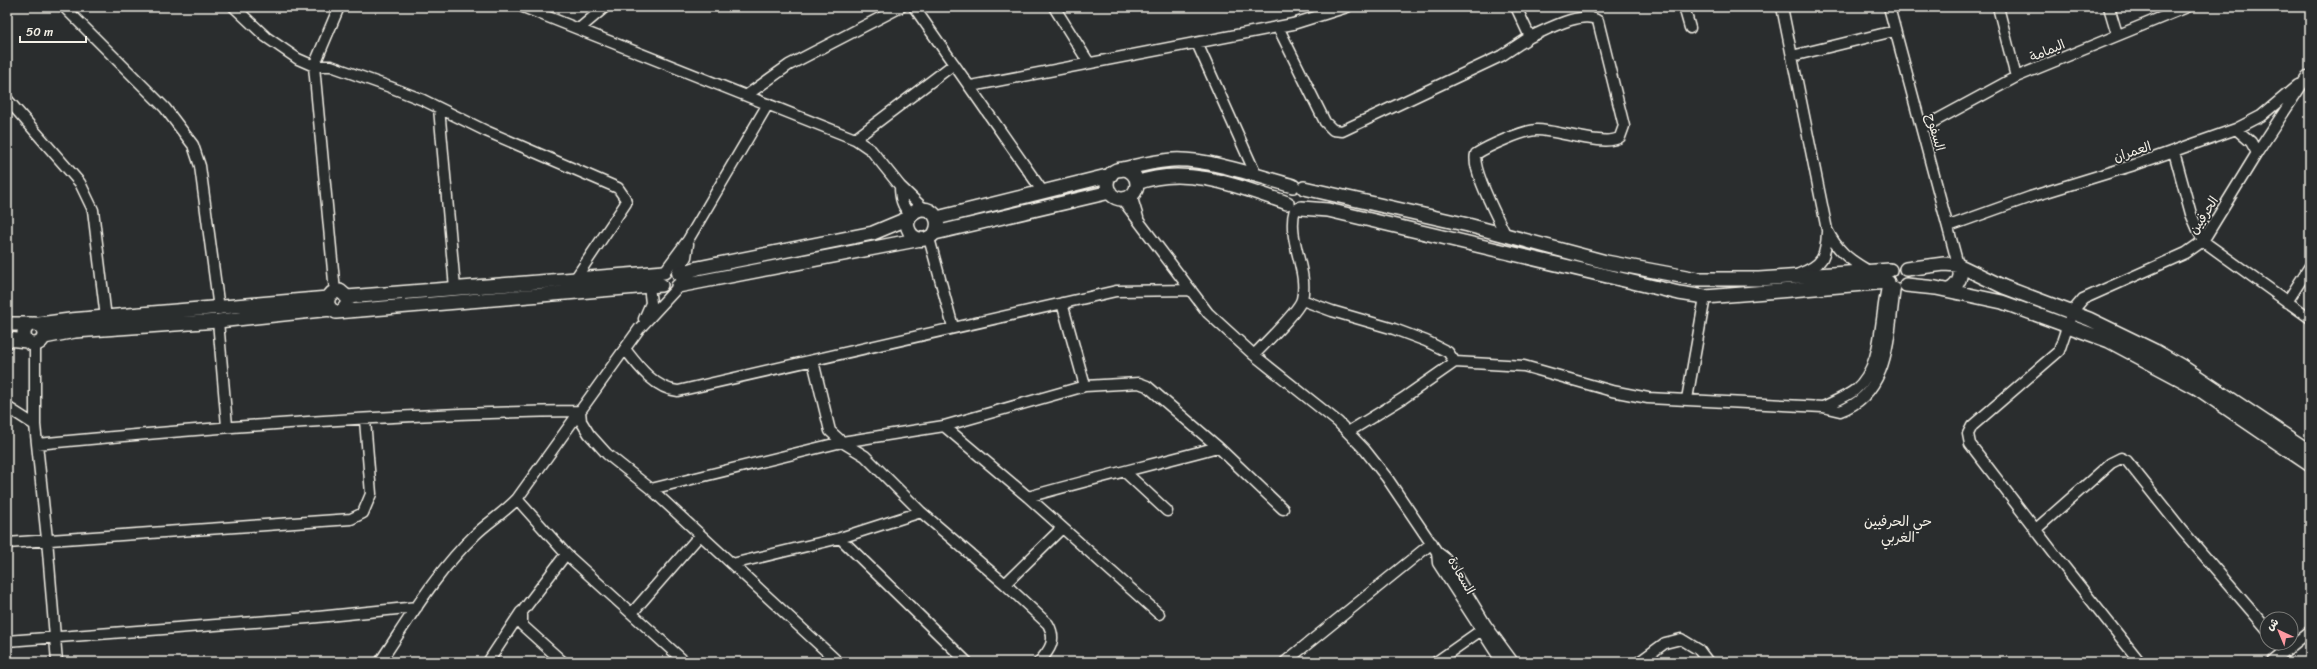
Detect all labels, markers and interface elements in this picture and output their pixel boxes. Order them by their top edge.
scale bar [20,18,86,44]
text: 50 m [26,21,53,43]
street label: اليمامة [2026,33,2069,68]
street label: السفوح [1919,110,1952,154]
street label: العمران [2110,135,2154,168]
street label: الحرفيين [2182,191,2225,239]
district label: حي الحرفيين الغربي [1864,509,1932,550]
street label: السعادة [1441,552,1482,599]
north arrow [2259,611,2299,651]
text: ش [2261,613,2283,635]

